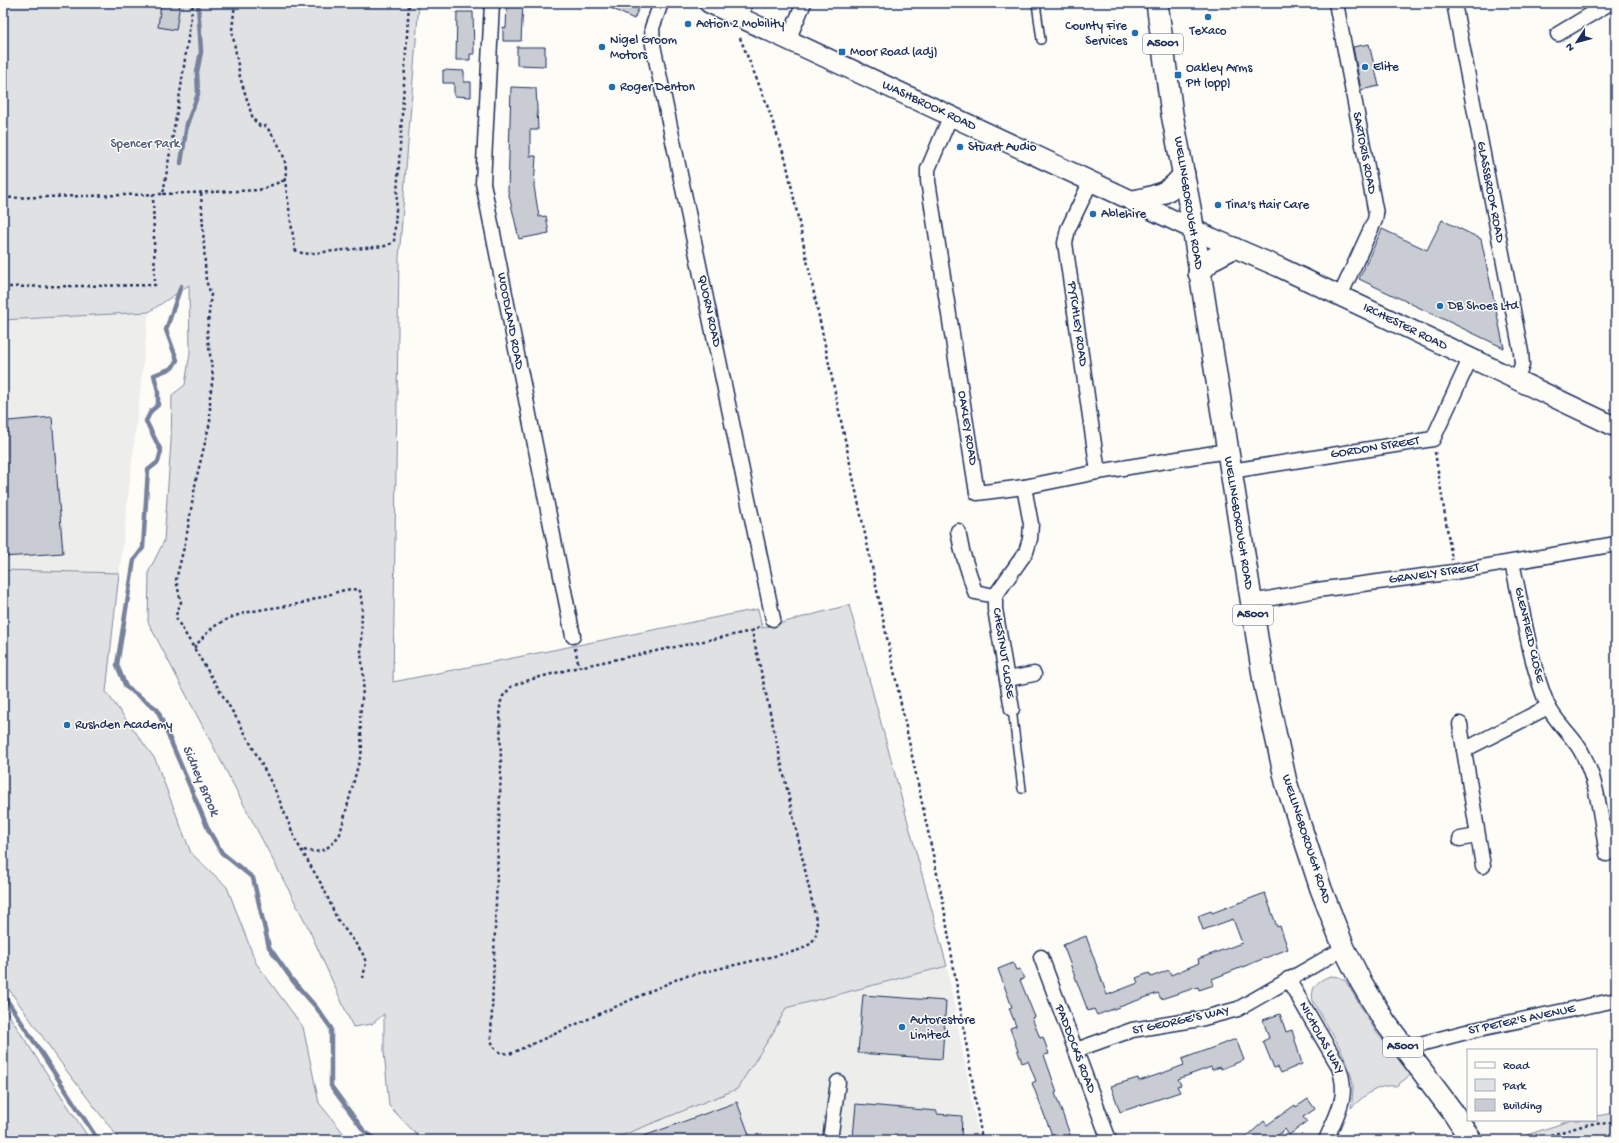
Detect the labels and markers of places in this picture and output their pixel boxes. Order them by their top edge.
marker: Texaco [1203,12,1213,22]
place label: Action 2 Mobility [696,17,785,32]
marker: Action 2 Mobility [683,19,693,29]
place label: County Fire Services [1065,19,1128,49]
place label: Texaco [1189,24,1227,39]
marker: County Fire Services [1130,28,1140,38]
place label: Nigel Groom Motors [610,33,677,63]
marker: Nigel Groom Motors [597,42,607,52]
place label: Moor Road (adj) [850,45,938,60]
marker: Moor Road (adj) [837,47,847,57]
place label: Elite [1373,60,1399,75]
place label: Oakley Arms PH (opp) [1185,61,1253,91]
marker: Elite [1360,62,1370,72]
marker: Oakley Arms PH (opp) [1173,70,1183,80]
place label: Roger Denton [620,80,696,95]
marker: Roger Denton [607,82,617,92]
place label: Stuart Audio [968,140,1037,155]
marker: Stuart Audio [955,142,965,152]
place label: Tina's Hair Care [1225,198,1309,213]
marker: Tina's Hair Care [1213,200,1223,210]
place label: Ablehire [1101,207,1147,222]
marker: Ablehire [1088,209,1098,219]
place label: DB Shoes Ltd [1447,299,1520,314]
marker: DB Shoes Ltd [1435,301,1445,311]
place label: Rushden Academy [75,718,173,733]
marker: Rushden Academy [62,720,72,730]
place label: Autorestore Limited [910,1013,976,1043]
marker: Autorestore Limited [897,1022,907,1032]

